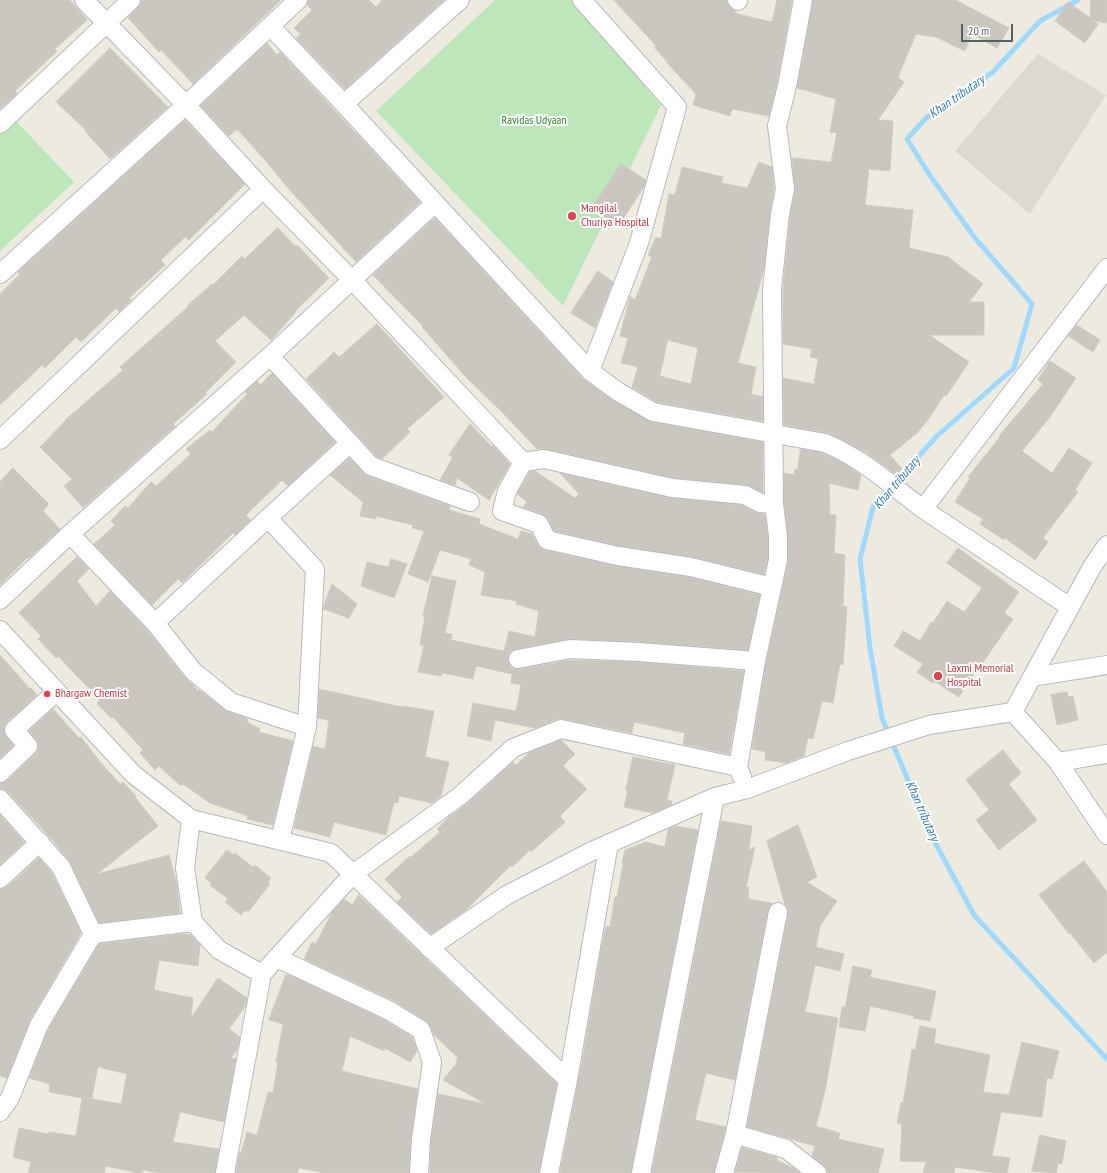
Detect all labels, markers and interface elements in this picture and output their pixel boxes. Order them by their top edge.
scale bar [963,16,1015,42]
text: 20 m [968,23,989,38]
water label: Khan tributary [926,72,988,122]
park label: Ravidas Udyaan [501,114,567,128]
place label: Mangilal Churiya Hospital [581,202,649,230]
marker: Mangilal Churiya Hospital [566,210,578,222]
water label: Khan tributary [870,453,924,513]
place label: Laxmi Memorial Hospital [947,662,1014,690]
marker: Laxmi Memorial Hospital [932,670,944,682]
place label: Bhargaw Chemist [55,687,127,701]
marker: Bhargaw Chemist [42,689,52,699]
water label: Khan tributary [902,778,942,844]

